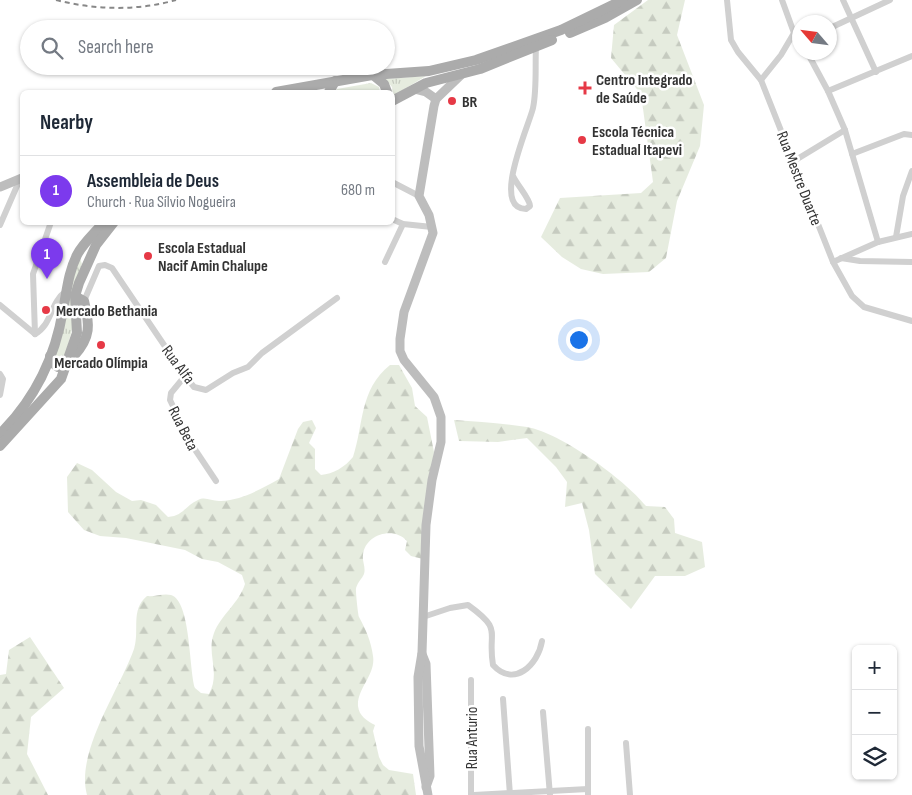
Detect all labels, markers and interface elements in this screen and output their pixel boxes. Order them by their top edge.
north arrow [792,15,837,60]
search box [20,20,395,75]
icon: search [38,34,66,62]
text: Search here [78,36,154,59]
place label: Centro Integrado de Saúde [596,71,692,108]
marker: Centro Integrado de Saúde [578,81,592,95]
place label: BR [462,93,478,112]
marker: BR [446,95,458,107]
text: Nearby [40,110,93,135]
place label: Escola Técnica Estadual Itapevi [592,123,682,160]
street label: Rua Mestre Duarte [772,129,825,228]
marker: Escola Técnica Estadual Itapevi [576,134,588,146]
text: Assembleia de Deus [87,170,219,193]
text: 1 [53,181,59,200]
text: 680 m [341,181,375,200]
text: Church · Rua Sílvio Nogueira [87,193,236,212]
pin: 1 [31,238,63,279]
place label: Escola Estadual Nacif Amin Chalupe [158,239,268,276]
marker: Escola Estadual Nacif Amin Chalupe [142,250,154,262]
place label: Mercado Bethania [56,302,158,321]
marker: Mercado Bethania [40,304,52,316]
your location [566,327,592,353]
marker: Mercado Olímpia [95,339,107,351]
street label: Rua Alfa [157,342,198,388]
place label: Mercado Olímpia [54,354,148,373]
street label: Rua Beta [163,403,202,454]
map controls [852,645,897,780]
button: + [852,645,897,690]
button: − [852,690,897,735]
street label: Rua Anturio [463,707,482,769]
button: layers [852,735,897,780]

